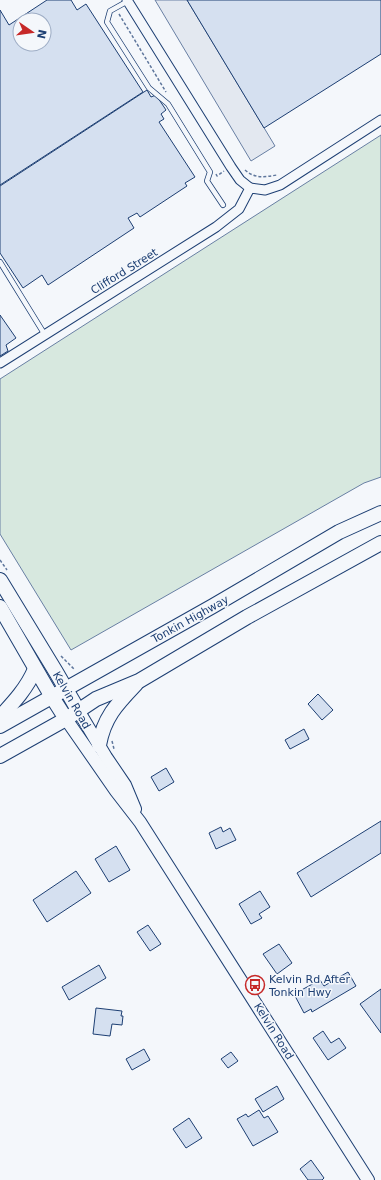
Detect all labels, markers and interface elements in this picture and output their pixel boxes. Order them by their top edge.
north arrow [12,12,52,52]
text: N [34,28,49,40]
street label: Clifford Street [88,245,161,297]
street label: Tonkin Highway [149,593,231,646]
street label: Kelvin Road [50,669,93,731]
place label: Kelvin Rd After Tonkin Hwy [268,973,351,999]
bus stop icon: Kelvin Rd After Tonkin Hwy [244,974,266,996]
street label: Kelvin Road [251,1001,296,1062]

